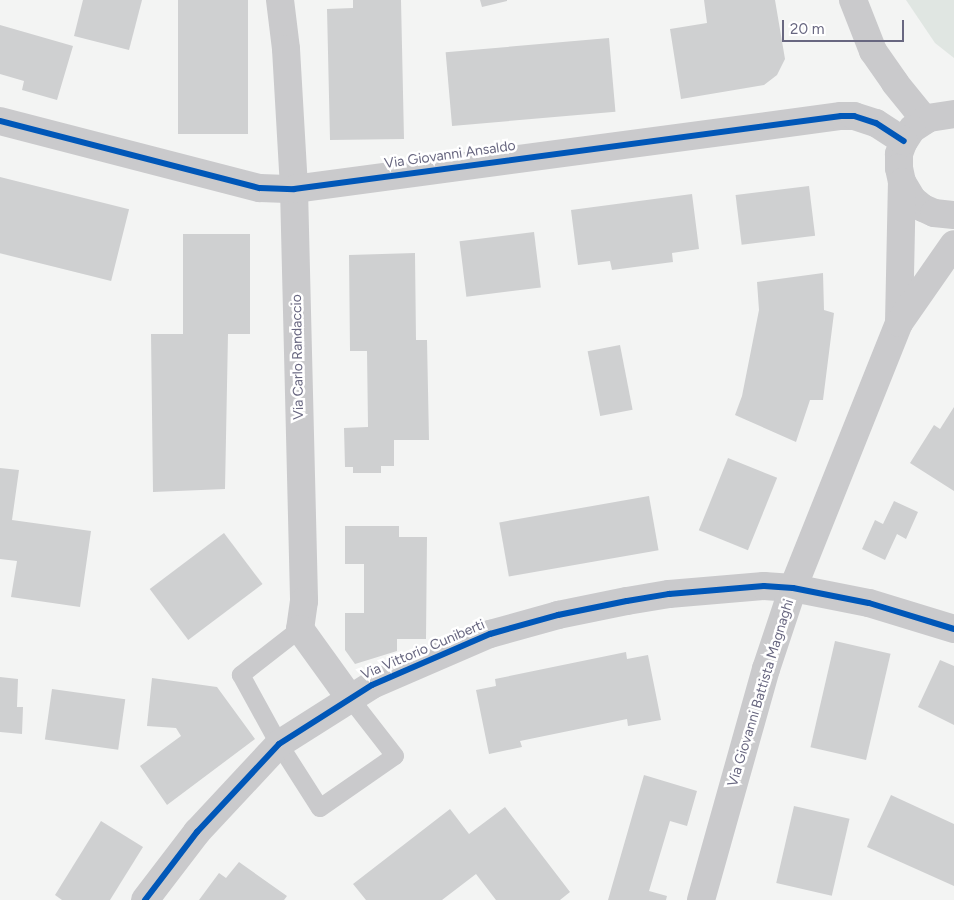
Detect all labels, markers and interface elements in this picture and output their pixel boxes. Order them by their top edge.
scale bar [784,10,906,42]
text: 20 m [790,20,824,38]
street label: Via Giovanni Ansaldo [383,137,517,173]
street label: Via Carlo Randaccio [289,294,307,420]
street label: Via Giovanni Battista Magnaghi [724,597,798,789]
street label: Via Vittorio Cuniberti [359,616,487,684]

